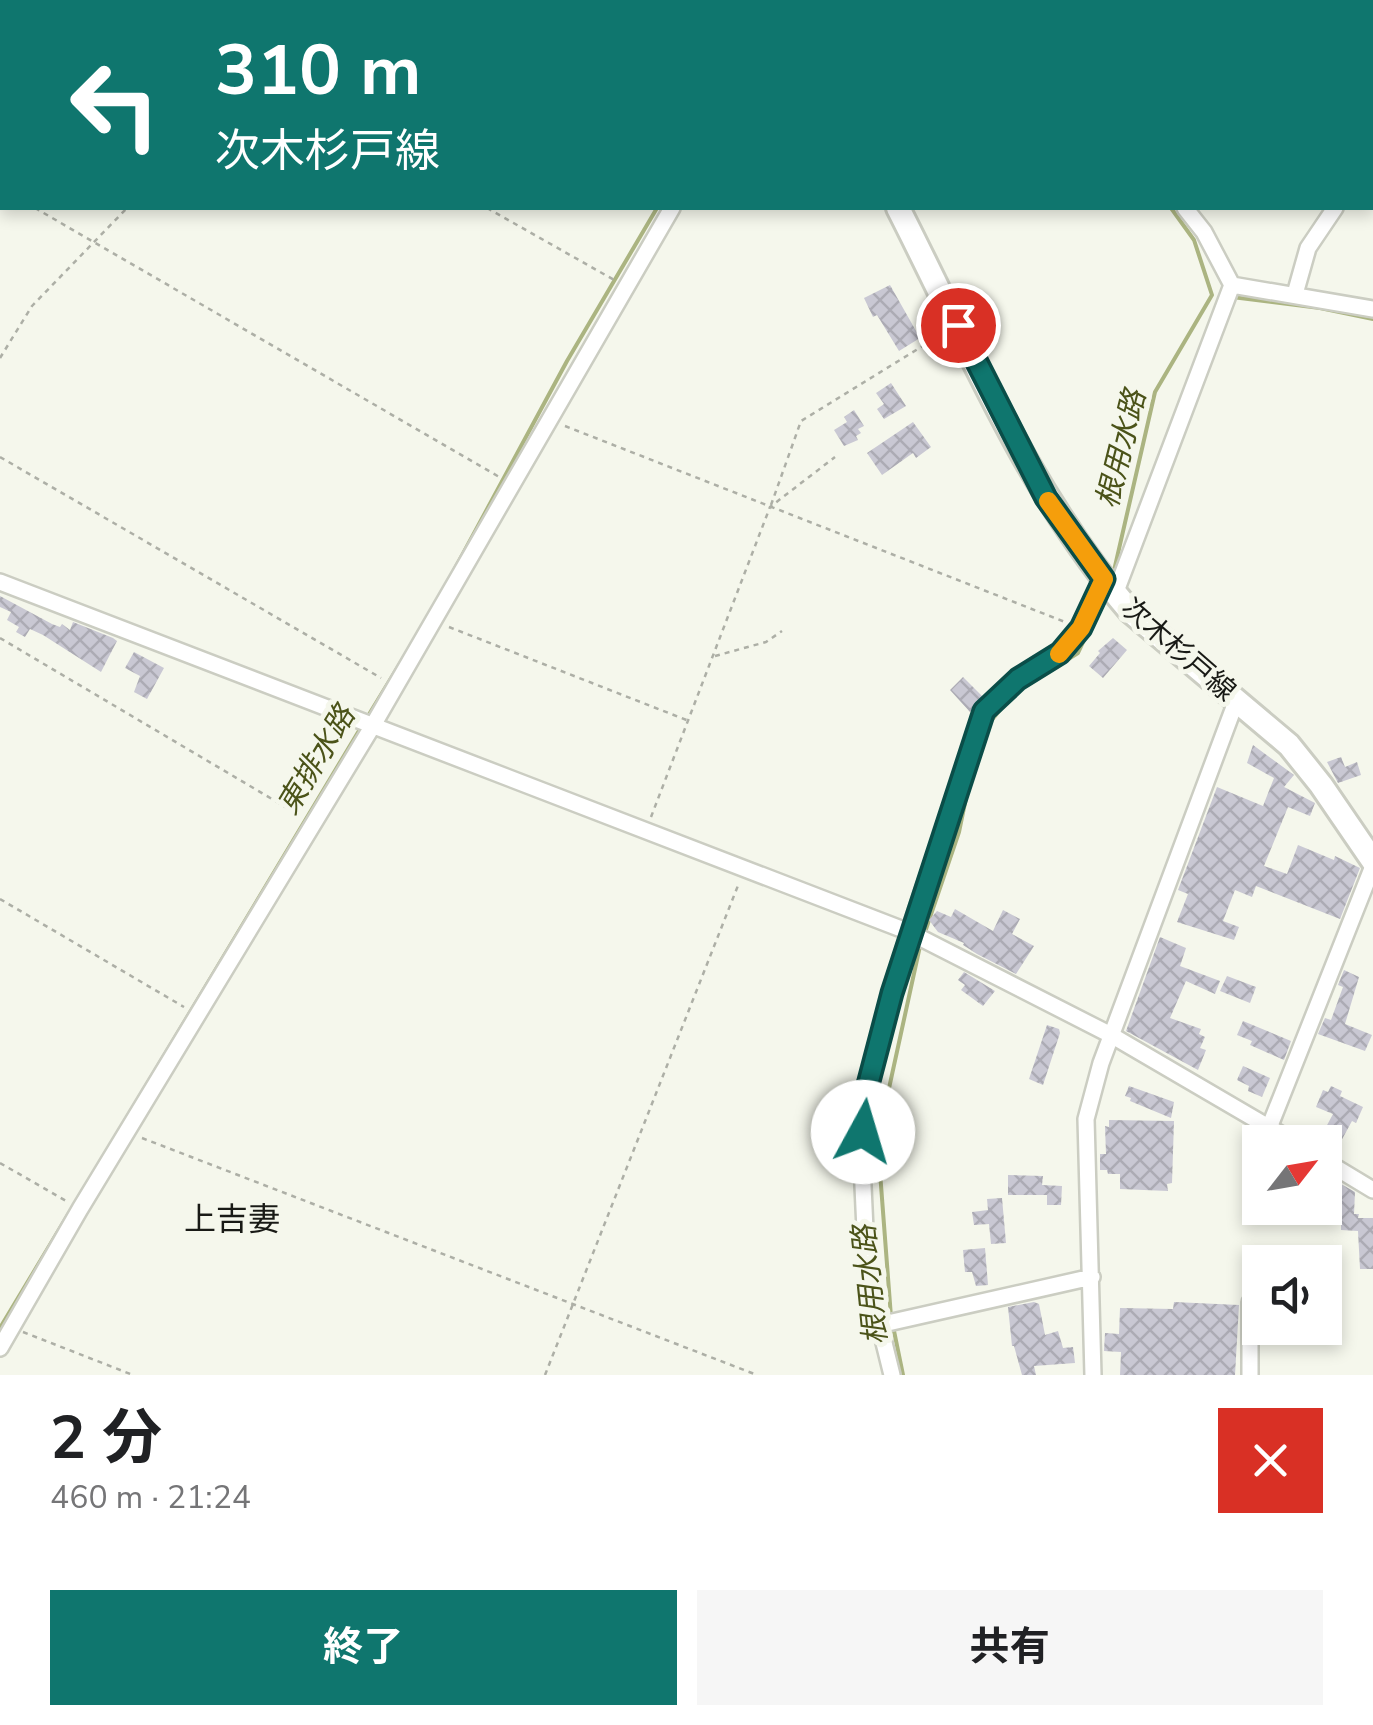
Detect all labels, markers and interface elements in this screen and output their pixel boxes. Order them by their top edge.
text: 310 m [215,23,421,119]
icon: left [50,40,180,170]
text: 次木杉戸線 [215,121,440,182]
pin [916,283,1001,368]
icon: arrive [931,298,986,353]
water label: 根用水路 [1087,383,1157,512]
street label: 次木杉戸線 [1113,589,1244,710]
water label: 東排水路 [268,696,366,822]
position arrow [811,1080,915,1184]
north arrow [1242,1125,1342,1225]
map controls [1242,1125,1342,1345]
district label: 上吉妻 [184,1198,280,1241]
water label: 根用水路 [844,1220,897,1347]
button: sound [1242,1245,1342,1345]
text: 2 分 [50,1397,162,1479]
button: close [1218,1408,1323,1513]
text: 460 m · 21:24 [50,1476,251,1519]
button: 終了 [50,1590,677,1705]
button: 共有 [697,1590,1323,1705]

